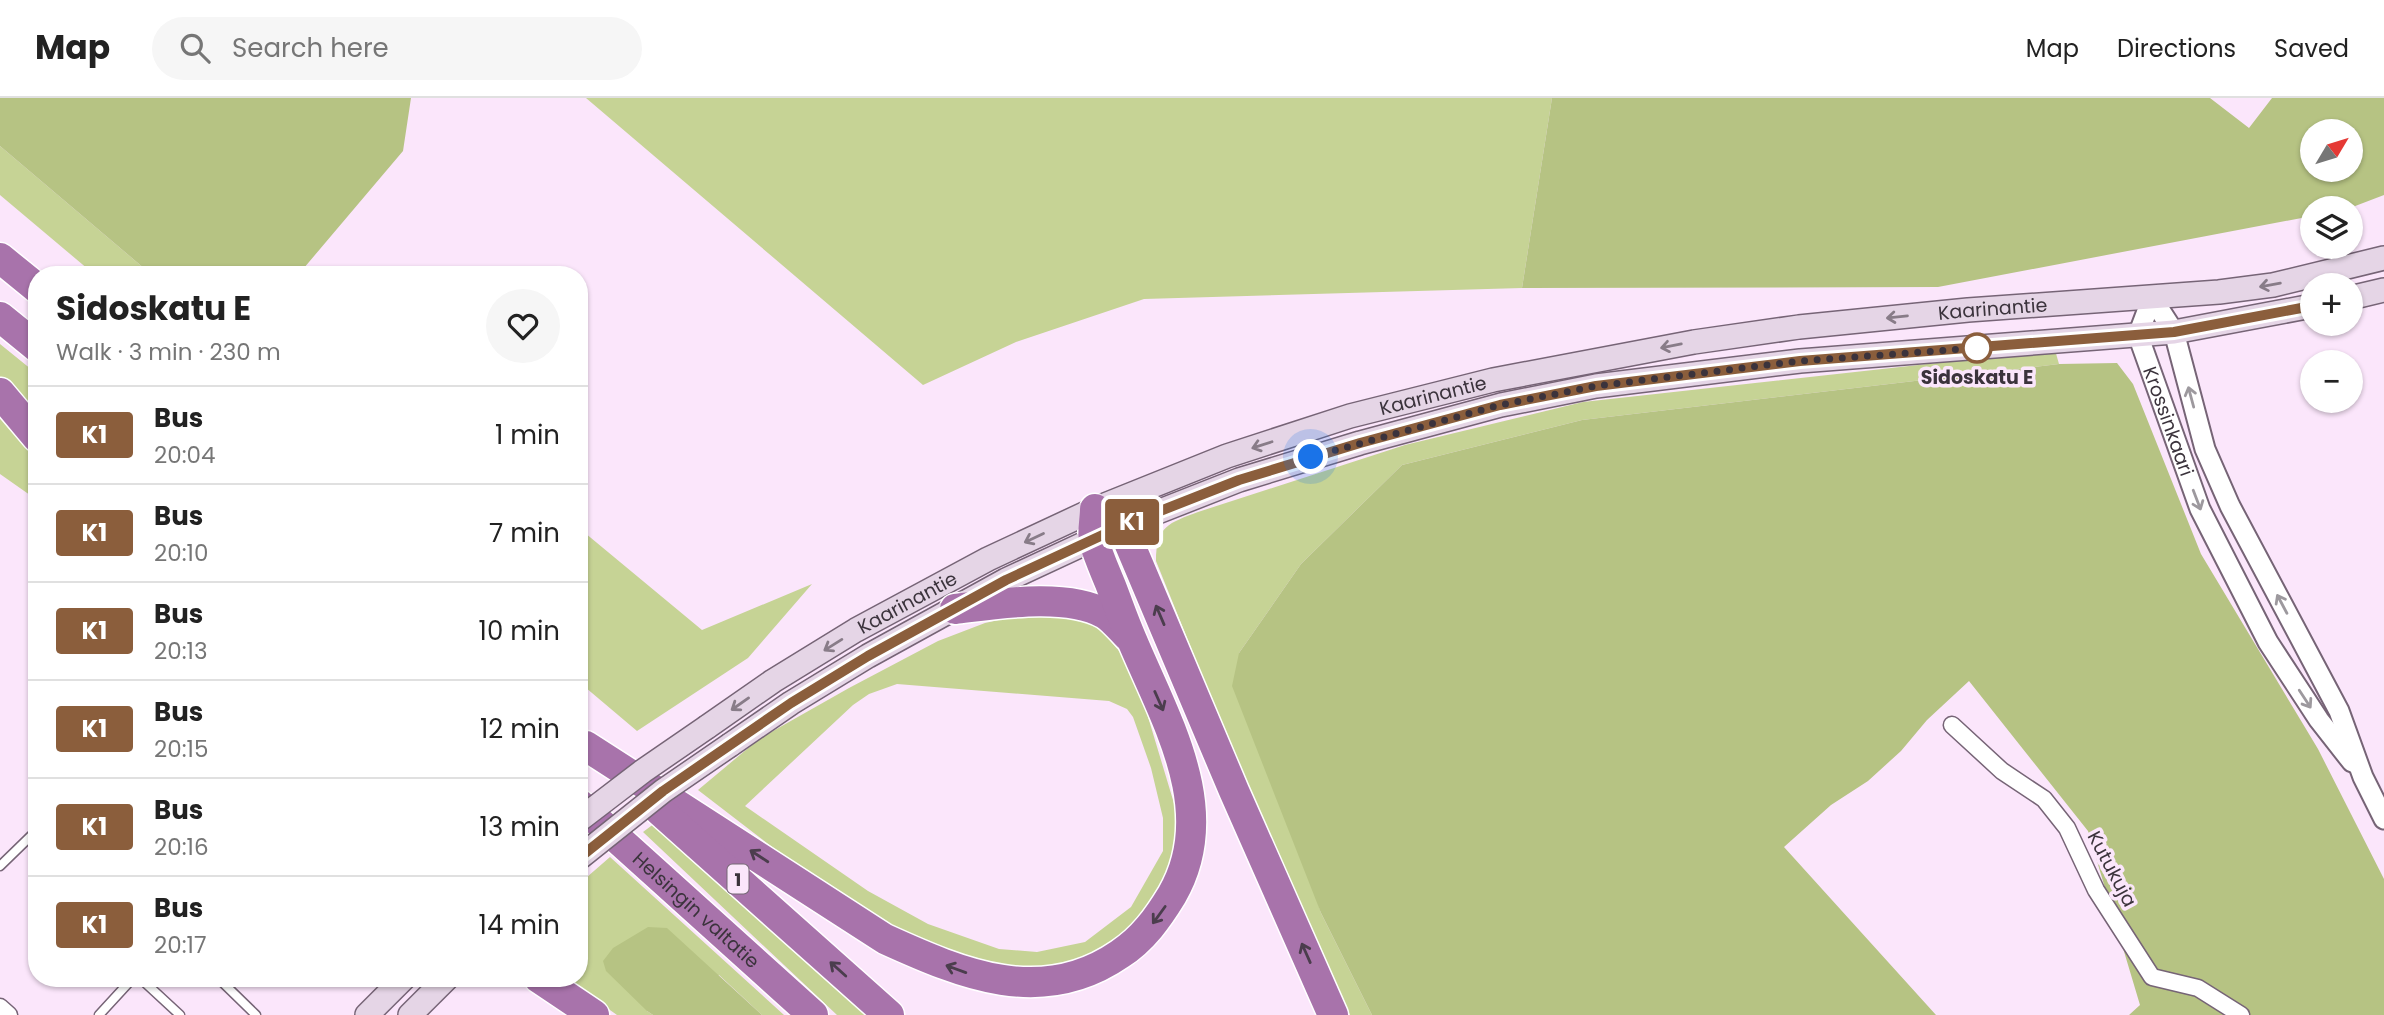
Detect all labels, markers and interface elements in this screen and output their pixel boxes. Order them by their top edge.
search box [152,17,642,80]
text: Map [35,24,110,71]
icon: search [176,29,214,67]
text: Search here [232,30,389,66]
text: Map [2026,32,2079,65]
text: Directions [2117,32,2236,65]
text: Saved [2274,32,2349,65]
north arrow [2300,119,2362,182]
map controls [2300,119,2363,413]
button: layers [2300,196,2363,259]
button: + [2300,273,2363,336]
one-way arrow [2259,279,2282,292]
text: Sidoskatu E [56,285,251,332]
button: heart [486,289,560,363]
street label: Kaarinantie [1937,291,2048,326]
one-way arrow [1886,311,1909,324]
marker: Sidoskatu E [1962,333,1992,363]
text: Walk · 3 min · 230 m [56,336,281,368]
one-way arrow [1660,340,1683,354]
button: − [2300,350,2363,413]
street label: Krossinkaari [2137,363,2201,480]
place label: Sidoskatu E [1921,364,2033,391]
street label: Kaarinantie [1377,369,1489,422]
one-way arrow [2184,386,2197,409]
text: Bus [154,400,203,436]
text: 1 min [495,417,560,453]
text: K1 [82,418,107,451]
text: 20:04 [154,439,215,471]
your location [1293,439,1328,474]
one-way arrow [1251,440,1273,452]
one-way arrow [2191,488,2204,510]
text: Bus [154,498,203,534]
line badge: K1 [1100,499,1164,545]
text: K1 [1119,505,1145,538]
text: 7 min [489,515,560,551]
text: K1 [82,516,107,549]
one-way arrow [1023,532,1045,545]
text: 20:10 [154,537,208,569]
street label: Kaarinantie [853,565,962,640]
one-way arrow [2275,594,2289,615]
text: Bus [154,596,203,632]
one-way arrow [1152,605,1165,626]
text: 10 min [479,613,560,649]
text: K1 [82,614,107,647]
text: 20:13 [154,635,207,667]
one-way arrow [823,638,843,652]
one-way arrow [2298,689,2313,708]
one-way arrow [1153,690,1166,711]
text: Bus [154,694,203,730]
one-way arrow [731,697,750,711]
text: 12 min [480,711,560,747]
text: K1 [82,712,107,745]
text: 20:15 [154,733,208,765]
text: Bus [154,792,203,828]
text: 13 min [480,809,560,845]
text: K1 [82,810,107,843]
street label: Kutukuja [2081,826,2143,912]
text: 20:16 [154,831,209,863]
street label: Helsingin valtatie [627,845,766,974]
one-way arrow [750,849,769,864]
road number: 1 [728,864,748,894]
text: Bus [154,890,203,926]
one-way arrow [1151,905,1166,924]
text: 14 min [479,907,560,943]
text: K1 [82,908,107,941]
text: 20:17 [154,929,207,961]
one-way arrow [1299,942,1312,964]
one-way arrow [829,961,847,977]
one-way arrow [945,962,967,974]

